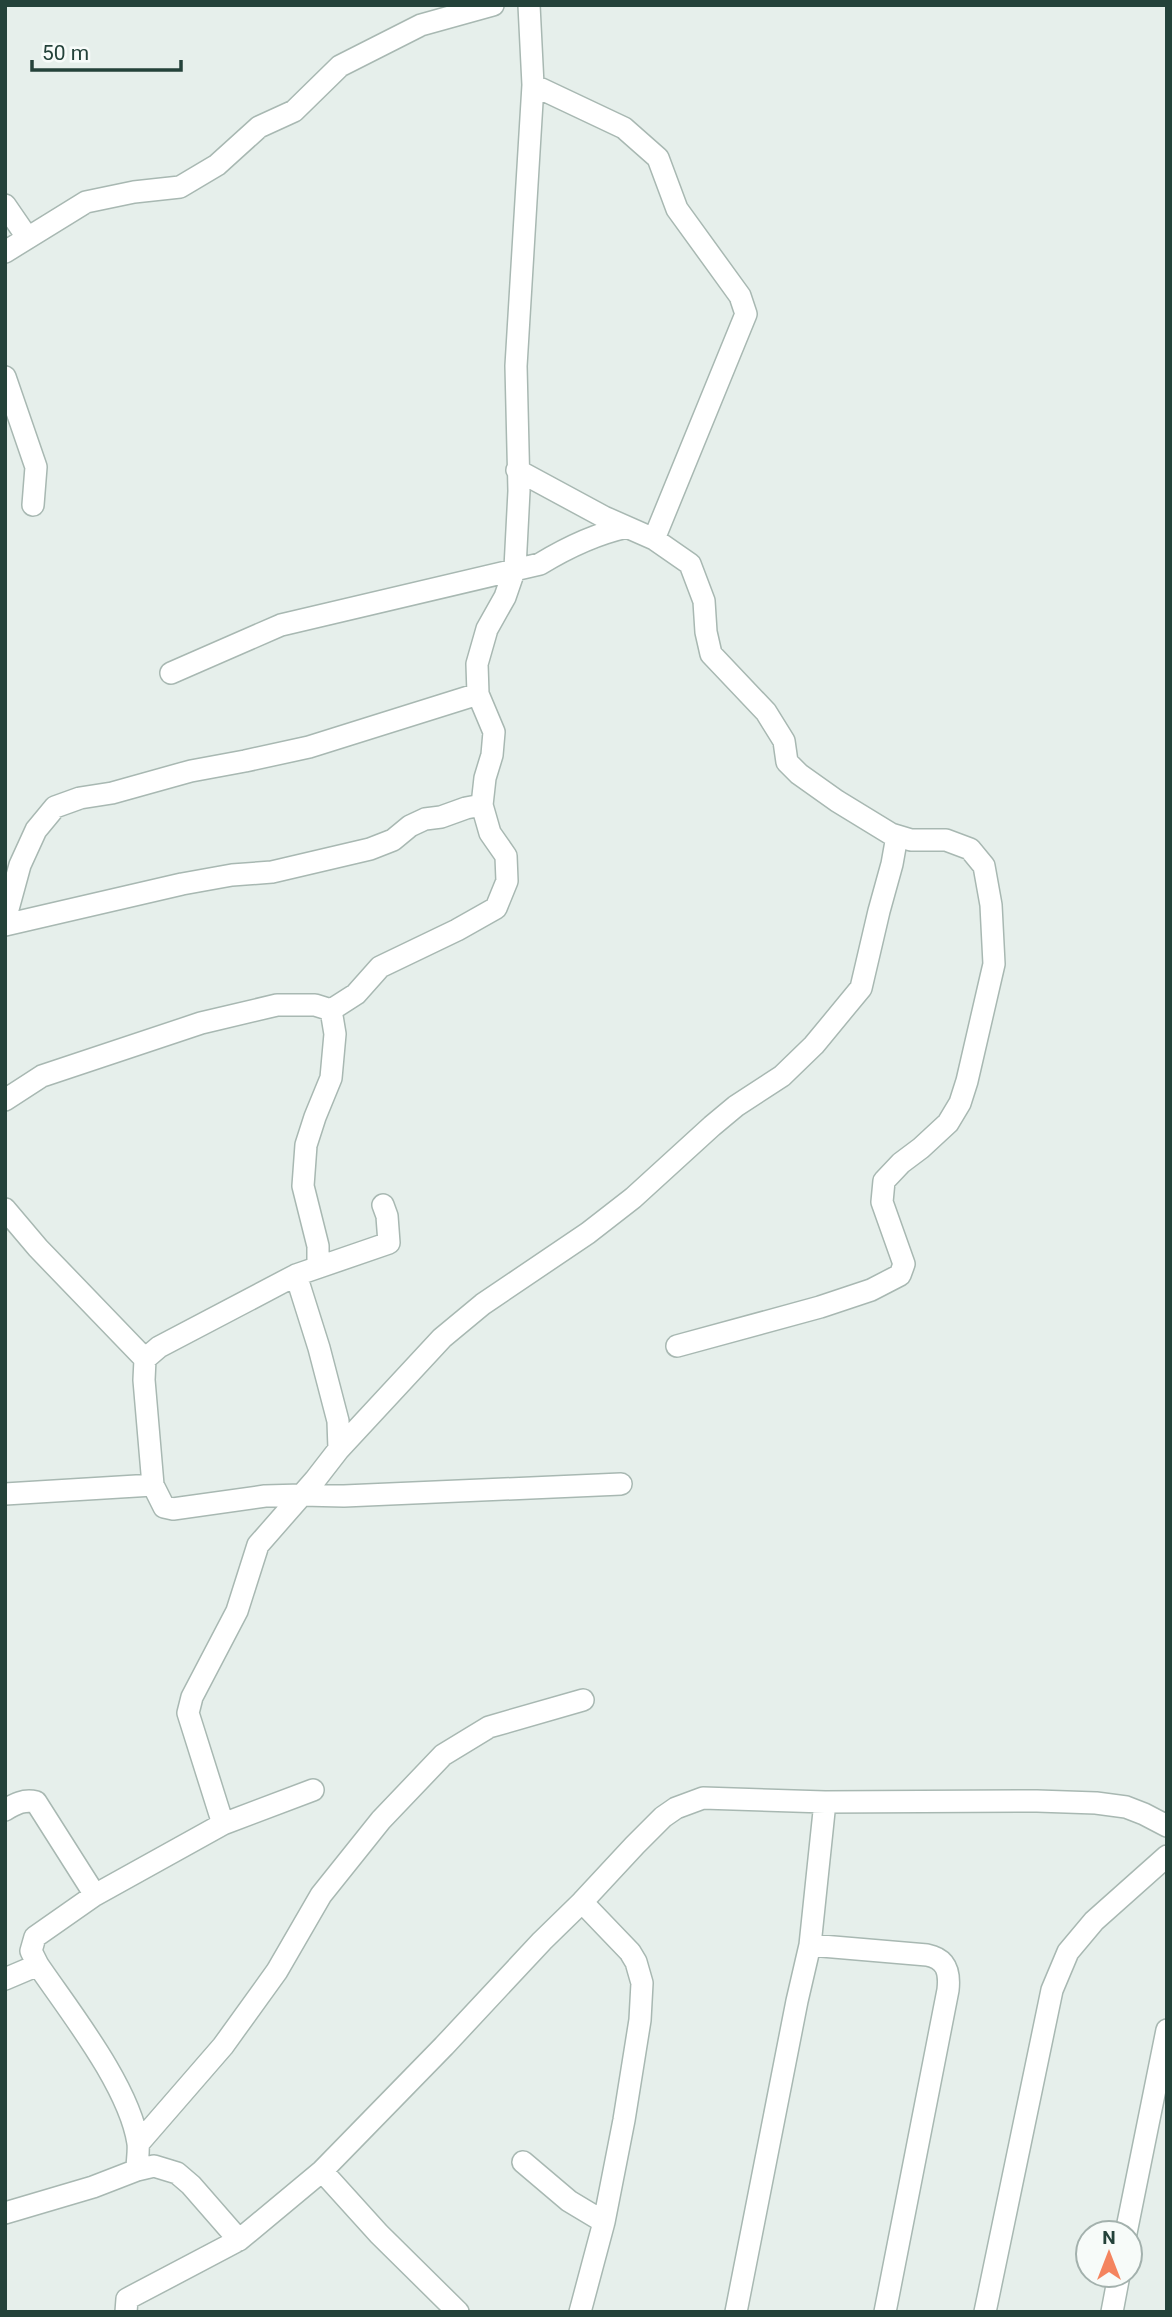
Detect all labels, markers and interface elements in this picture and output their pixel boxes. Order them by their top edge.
scale bar [32,28,180,72]
text: 50 m [42,41,89,65]
north arrow [1074,2219,1144,2289]
text: N [1102,2226,1116,2249]

